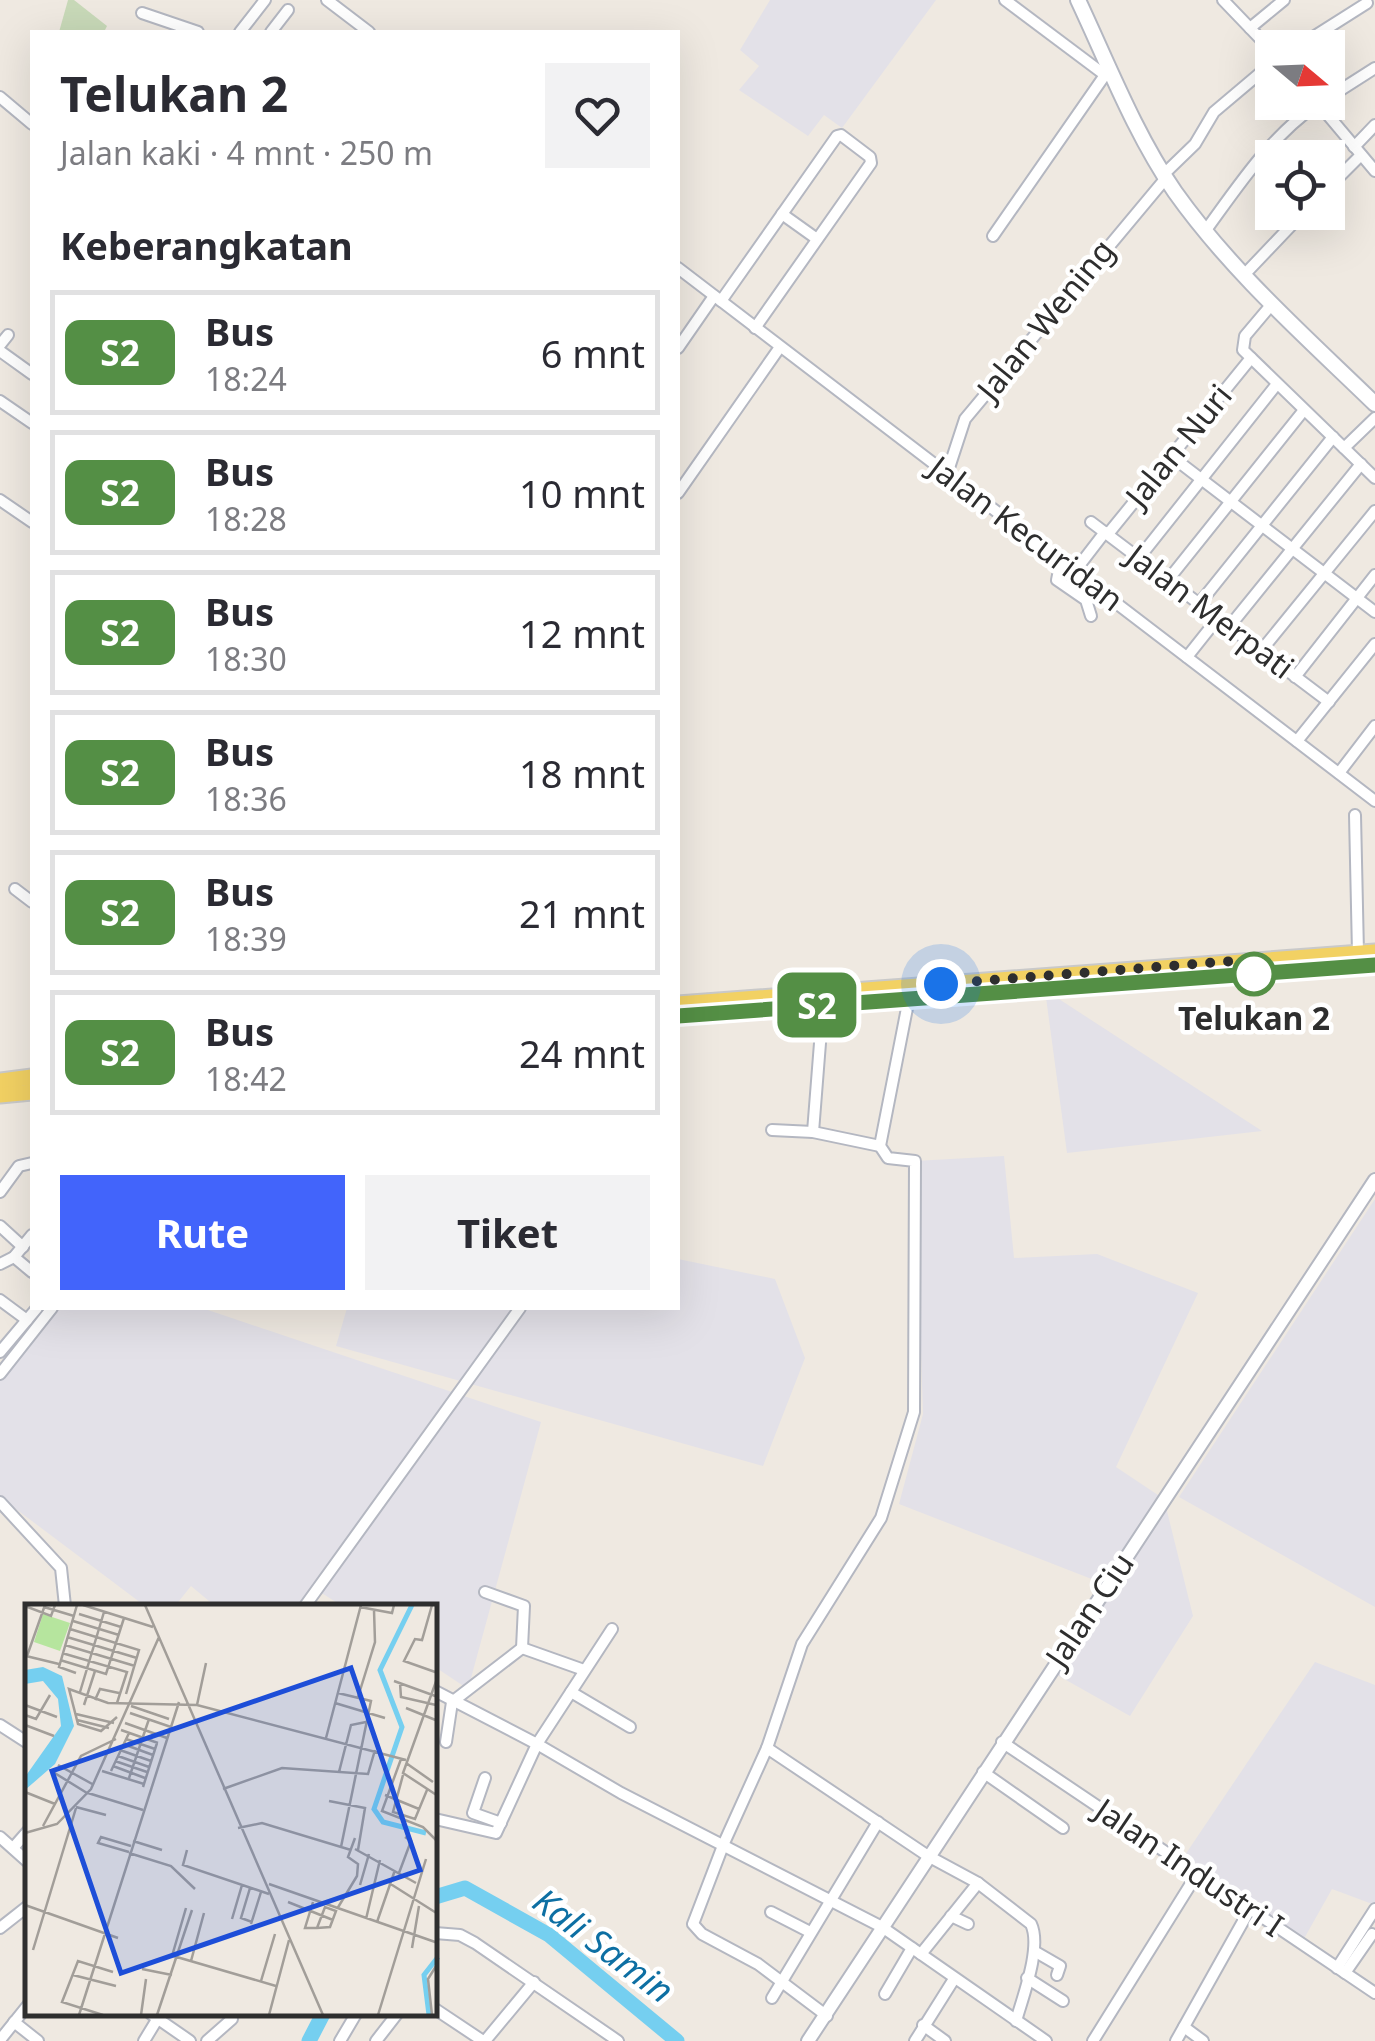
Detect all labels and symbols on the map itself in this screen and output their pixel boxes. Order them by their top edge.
north arrow [1255,30,1345,120]
street label: Jalan Wening [965,229,1123,411]
street label: Jalan Nuri [1113,375,1241,518]
street label: Jalan Kecuridan [919,444,1133,620]
street label: Jalan Merpati [1116,532,1303,688]
marker: Telukan 2 [1233,953,1275,995]
your location [916,959,966,1009]
line badge: S2 [772,972,862,1038]
place label: Telukan 2 [1178,996,1330,1039]
street label: Jalan Ciu [1033,1544,1143,1677]
inset map [25,1604,438,2016]
street label: Jalan Industri I [1085,1786,1292,1946]
water label: Kali Samin [524,1877,684,2013]

